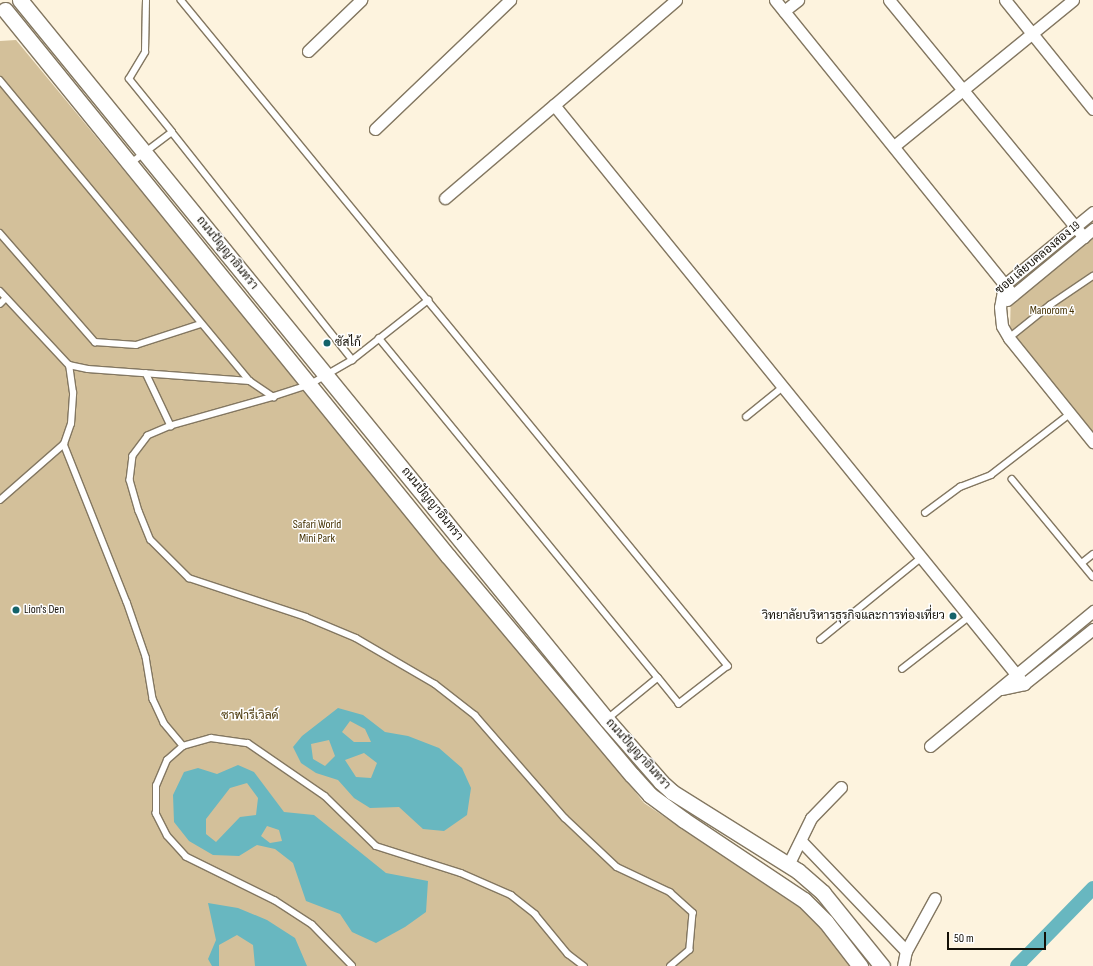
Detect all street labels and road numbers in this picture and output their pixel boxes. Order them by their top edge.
street label: ถนนปัญญาอินทรา [193,213,261,293]
street label: ซอย เลียบคลองสอง 19 [993,218,1083,298]
street label: ถนนปัญญาอินทรา [398,464,466,544]
street label: ถนนปัญญาอินทรา [603,716,673,792]

